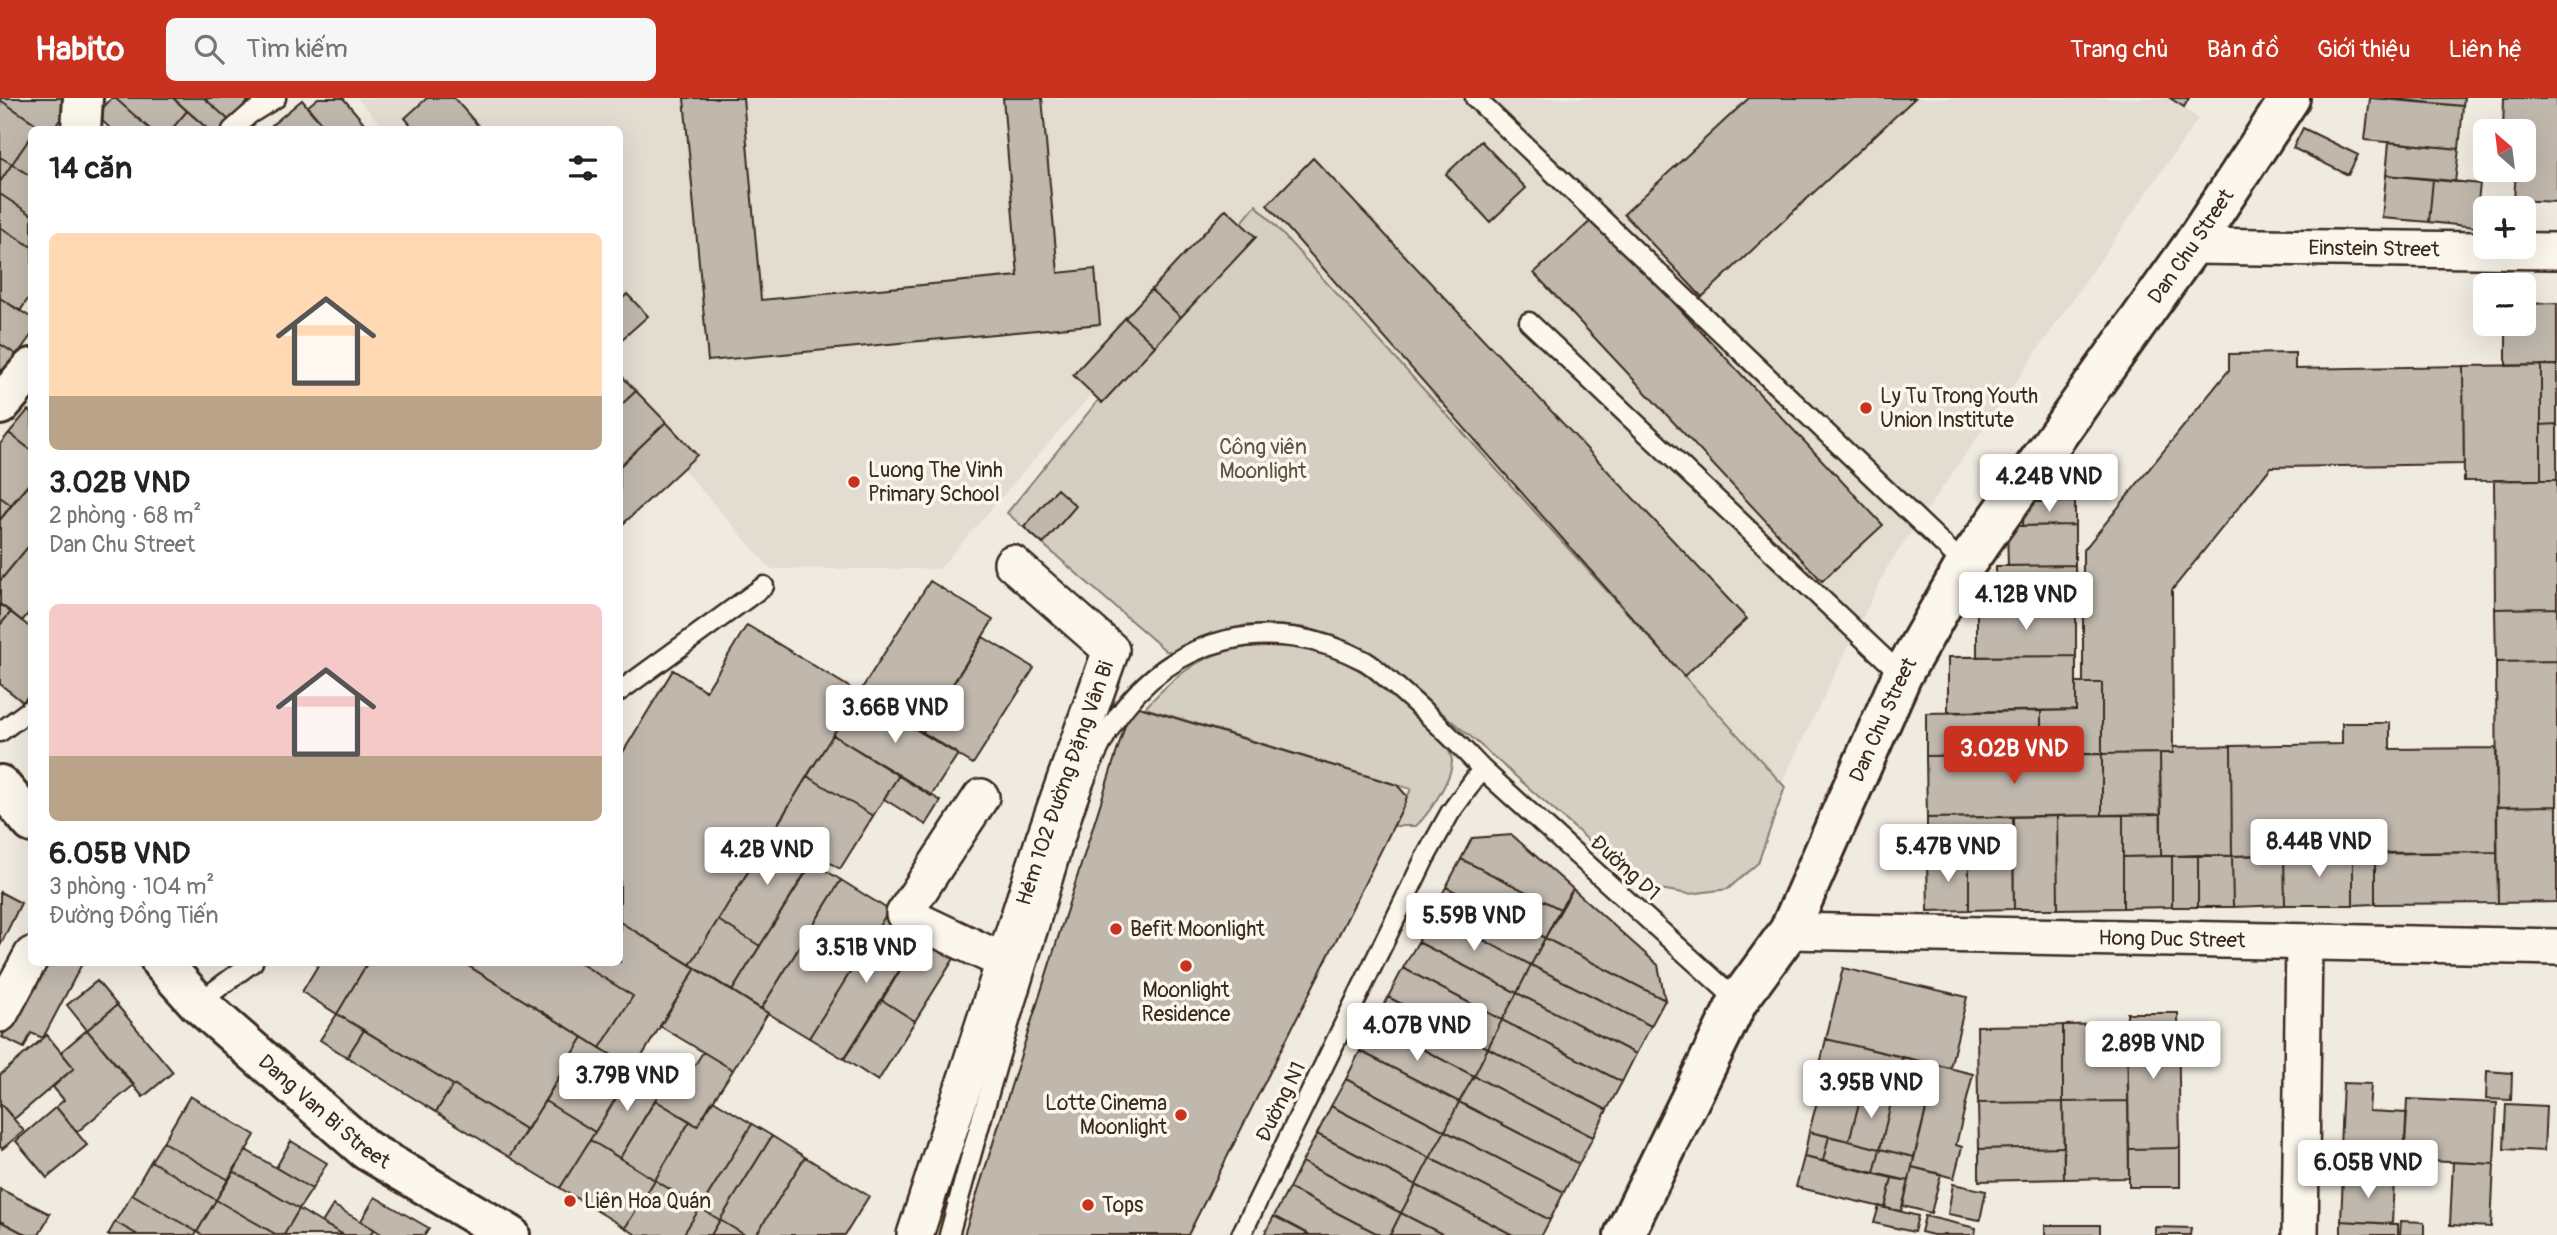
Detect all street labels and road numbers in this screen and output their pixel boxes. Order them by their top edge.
street label: Dan Chu Street [2142,183,2240,309]
street label: Einstein Street [2308,234,2440,263]
street label: Dan Chu Street [1843,652,1923,786]
street label: Hẻm 102 Đường Đặng Vân Bi [1010,657,1120,909]
street label: Đường D1 [1584,829,1666,907]
street label: Hong Duc Street [2098,924,2246,954]
street label: Dang Van Bi Street [253,1048,396,1175]
street label: Đường N1 [1250,1057,1312,1147]

